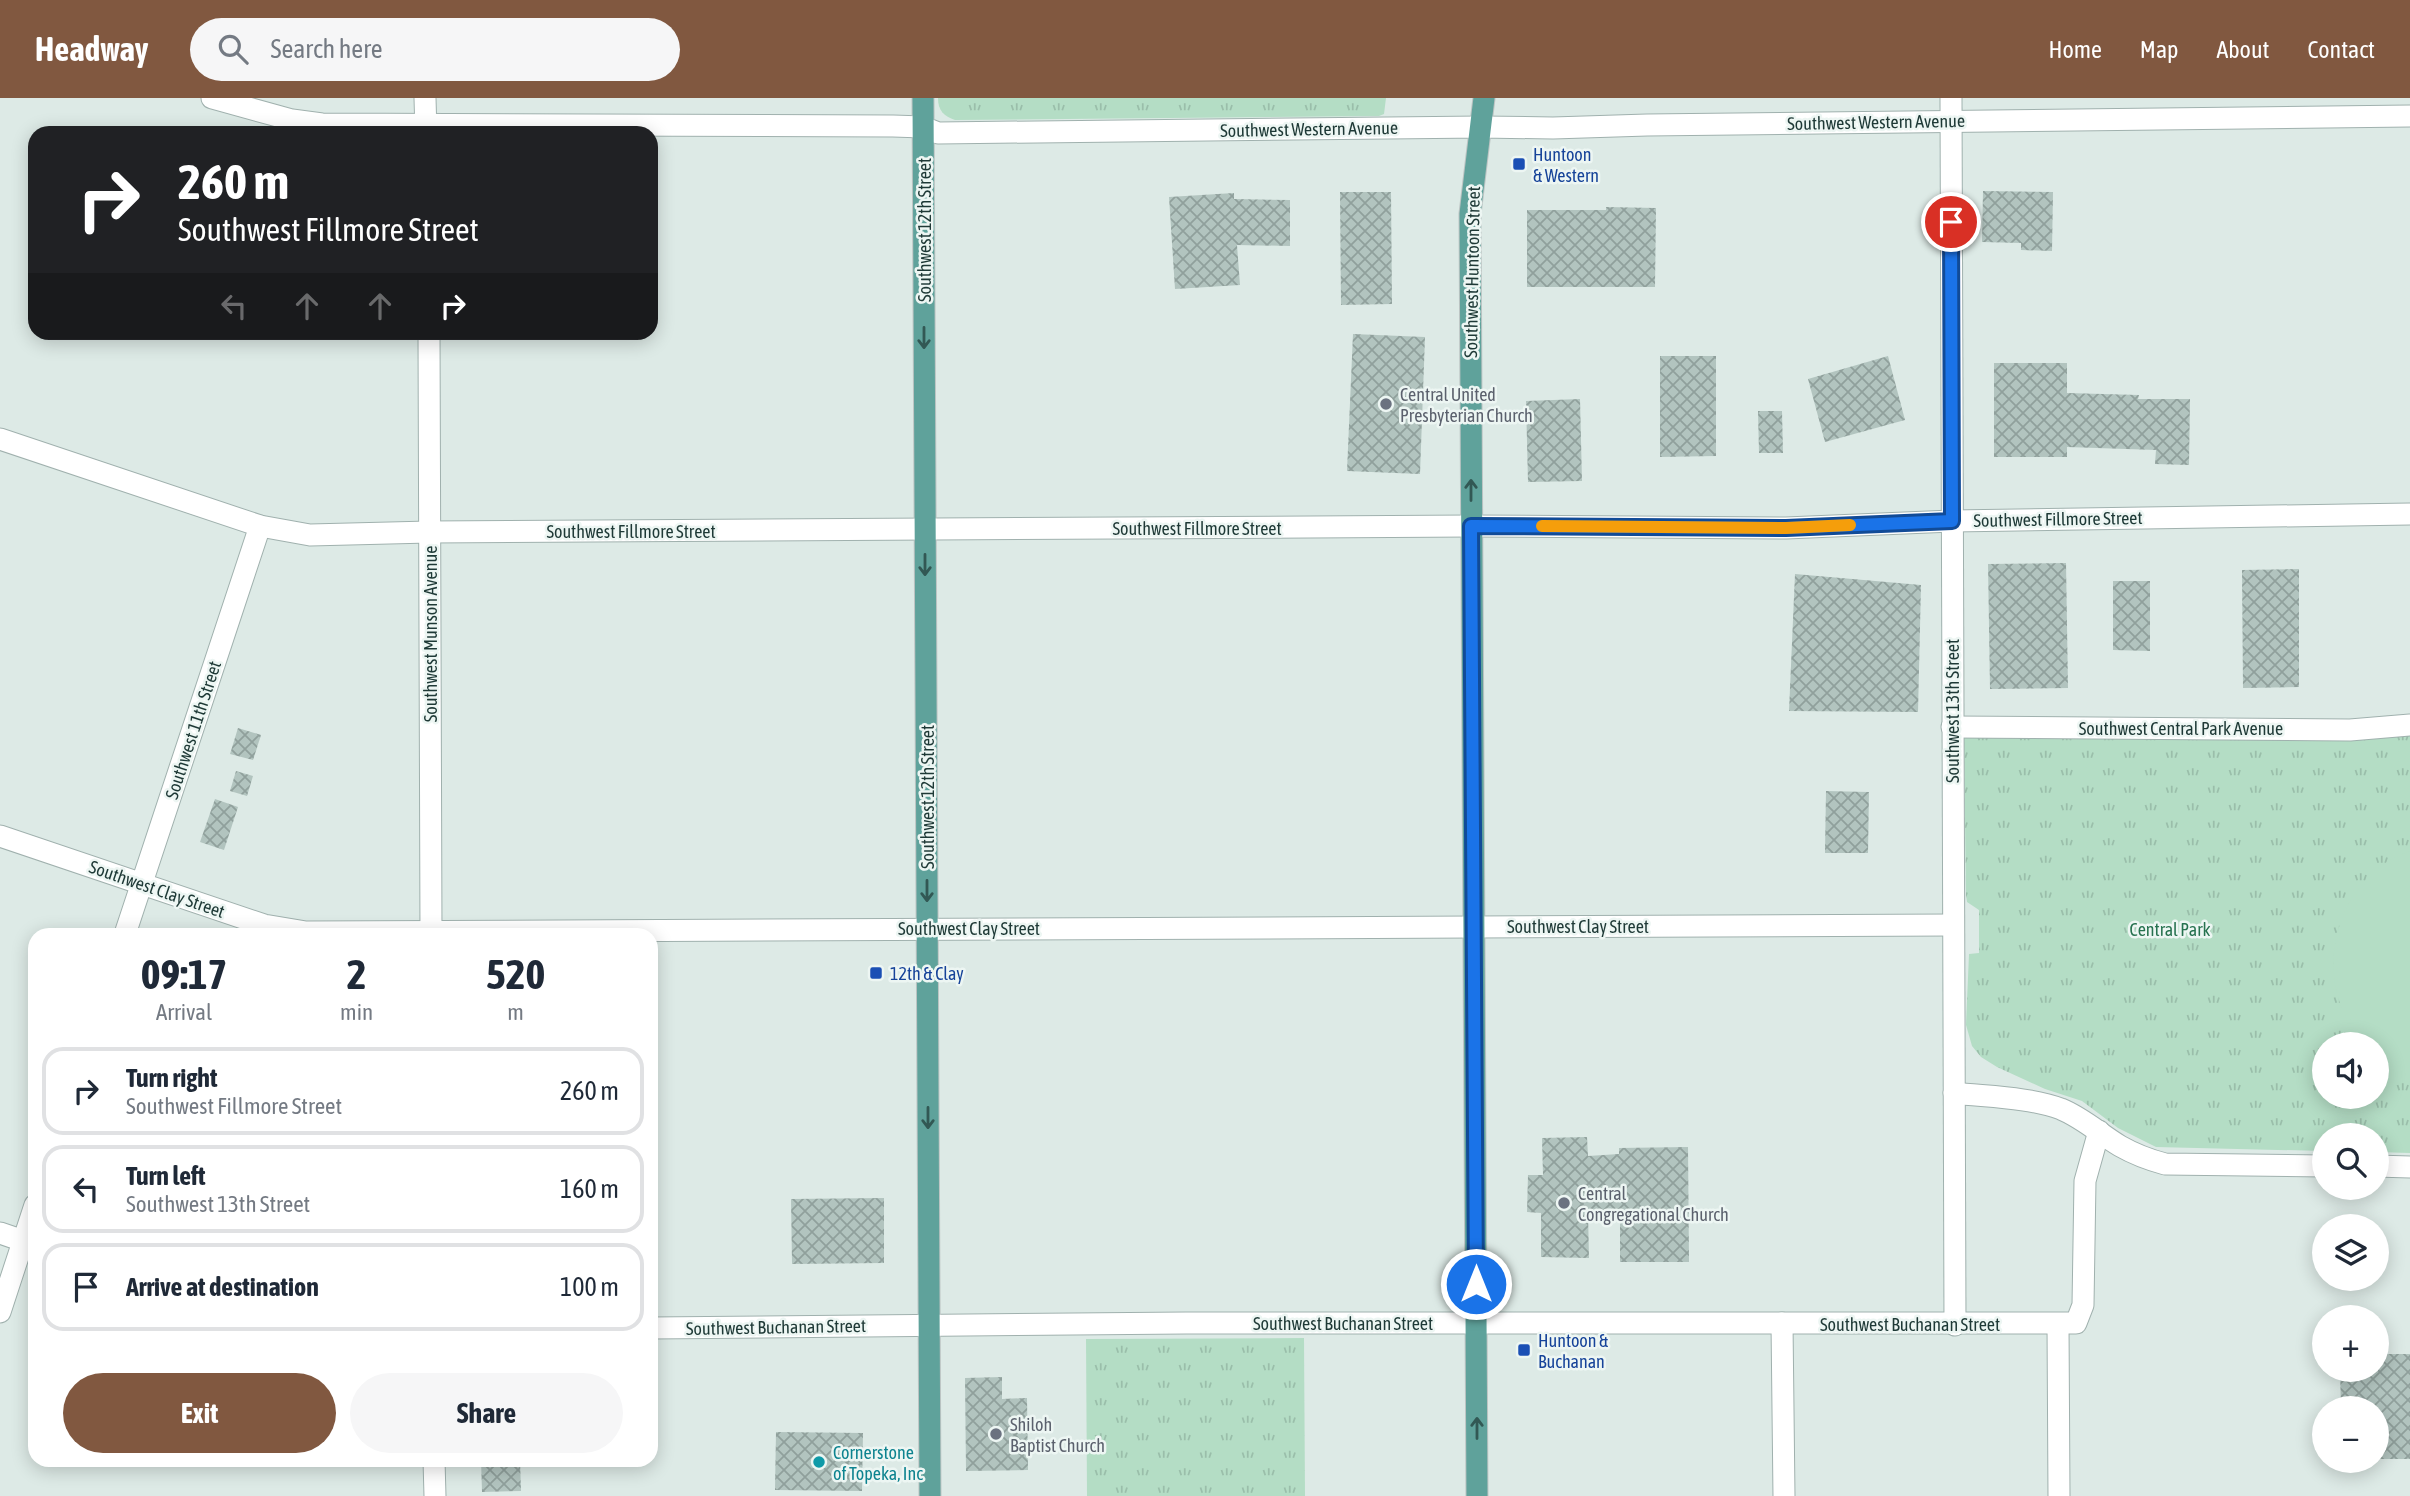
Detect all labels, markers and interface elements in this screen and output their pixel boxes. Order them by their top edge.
search box [190,18,680,81]
text: Headway [35,30,148,68]
icon: search [214,30,252,68]
text: Search here [270,34,383,64]
text: Home [2048,36,2102,63]
text: Map [2140,36,2178,63]
text: About [2216,36,2269,63]
text: Contact [2307,36,2375,63]
street label: Southwest Western Avenue [1787,110,1965,134]
street label: Southwest Western Avenue [1220,117,1398,141]
place label: Huntoon & Western [1533,144,1599,186]
text: 260 m [178,153,289,209]
icon: right [63,154,154,245]
marker: Huntoon & Western [1511,156,1527,172]
street label: Southwest 12th Street [914,158,935,302]
street label: Southwest Huntoon Street [1460,186,1484,358]
pin [1921,192,1981,252]
icon: arrive [1932,203,1970,241]
text: Southwest Fillmore Street [178,211,479,248]
icon: left [215,287,253,325]
icon: ahead [288,287,326,325]
icon: ahead [361,287,399,325]
icon: right [434,287,472,325]
one-way arrow [917,326,931,349]
place label: Central United Presbyterian Church [1400,384,1533,426]
marker: Central United Presbyterian Church [1378,396,1394,412]
one-way arrow [1464,479,1478,502]
street label: Southwest Fillmore Street [1973,507,2143,531]
street label: Southwest Fillmore Street [1112,518,1282,539]
street label: Southwest Fillmore Street [546,521,716,542]
street label: Southwest Munson Avenue [420,546,441,722]
one-way arrow [918,553,932,576]
street label: Southwest 13th Street [1942,639,1963,783]
street label: Southwest 11th Street [161,658,225,802]
street label: Southwest Central Park Avenue [2079,718,2283,739]
street label: Southwest 12th Street [917,725,938,869]
street label: Southwest Clay Street [86,856,228,922]
one-way arrow [920,879,934,902]
street label: Southwest Clay Street [1507,916,1649,937]
street label: Southwest Clay Street [898,918,1040,939]
park label: Central Park [2130,919,2210,940]
text: 09:17 [141,950,227,998]
text: 2 [347,950,366,998]
text: 520 [486,950,545,998]
place label: 12th & Clay [890,963,964,984]
marker: 12th & Clay [868,965,884,981]
text: Arrival [156,999,212,1025]
text: min [340,999,373,1025]
text: m [507,999,524,1025]
map controls [2312,1032,2389,1473]
button: sound [2312,1032,2389,1109]
text: Turn right [126,1063,217,1093]
icon: right [67,1072,105,1110]
text: 260 m [560,1076,619,1106]
text: Southwest Fillmore Street [126,1093,342,1119]
one-way arrow [921,1106,935,1129]
button: search [2312,1123,2389,1200]
text: Turn left [126,1161,206,1191]
icon: left [67,1170,105,1208]
text: 160 m [560,1174,619,1204]
place label: Central Congregational Church [1578,1183,1729,1225]
text: Southwest 13th Street [126,1191,310,1217]
marker: Central Congregational Church [1556,1195,1572,1211]
button: layers [2312,1214,2389,1291]
position arrow [1439,1247,1513,1321]
icon: arrive [67,1268,105,1306]
text: Arrive at destination [126,1272,319,1302]
text: 100 m [560,1272,619,1302]
button: + [2312,1305,2389,1382]
street label: Southwest Buchanan Street [1253,1313,1433,1334]
street label: Southwest Buchanan Street [1820,1314,2000,1335]
street label: Southwest Buchanan Street [686,1315,866,1339]
place label: Huntoon & Buchanan [1538,1330,1609,1372]
marker: Huntoon & Buchanan [1516,1342,1532,1358]
button: Exit [63,1373,336,1453]
button: Share [350,1373,623,1453]
button: − [2312,1396,2389,1473]
place label: Shiloh Baptist Church [1010,1414,1105,1456]
one-way arrow [1470,1417,1484,1440]
marker: Shiloh Baptist Church [988,1426,1004,1442]
place label: Cornerstone of Topeka, Inc [833,1442,923,1484]
marker: Cornerstone of Topeka, Inc [811,1454,827,1470]

